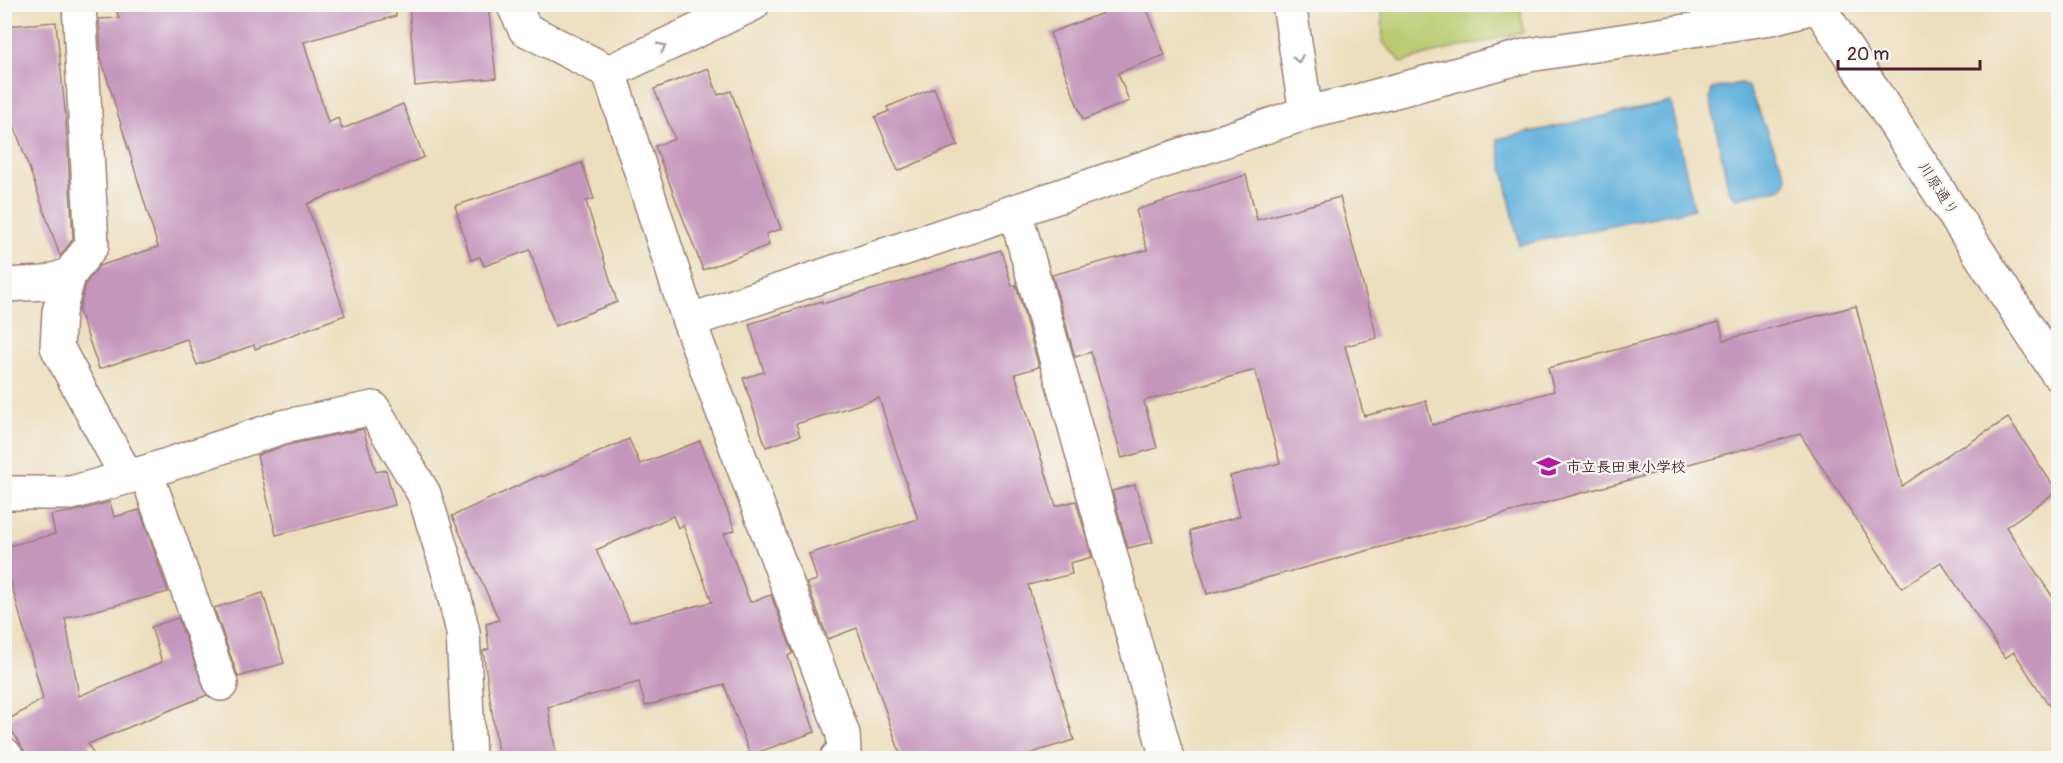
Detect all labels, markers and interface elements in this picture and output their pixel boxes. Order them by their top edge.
scale bar [1838,33,1980,71]
one-way arrow [655,43,666,55]
text: 20 m [1847,43,1889,66]
one-way arrow [1291,54,1303,63]
street label: 川原通り [1914,159,1962,219]
school or university icon: 市立長田東小学校 [1535,454,1561,480]
place label: 市立長田東小学校 [1566,458,1686,477]

